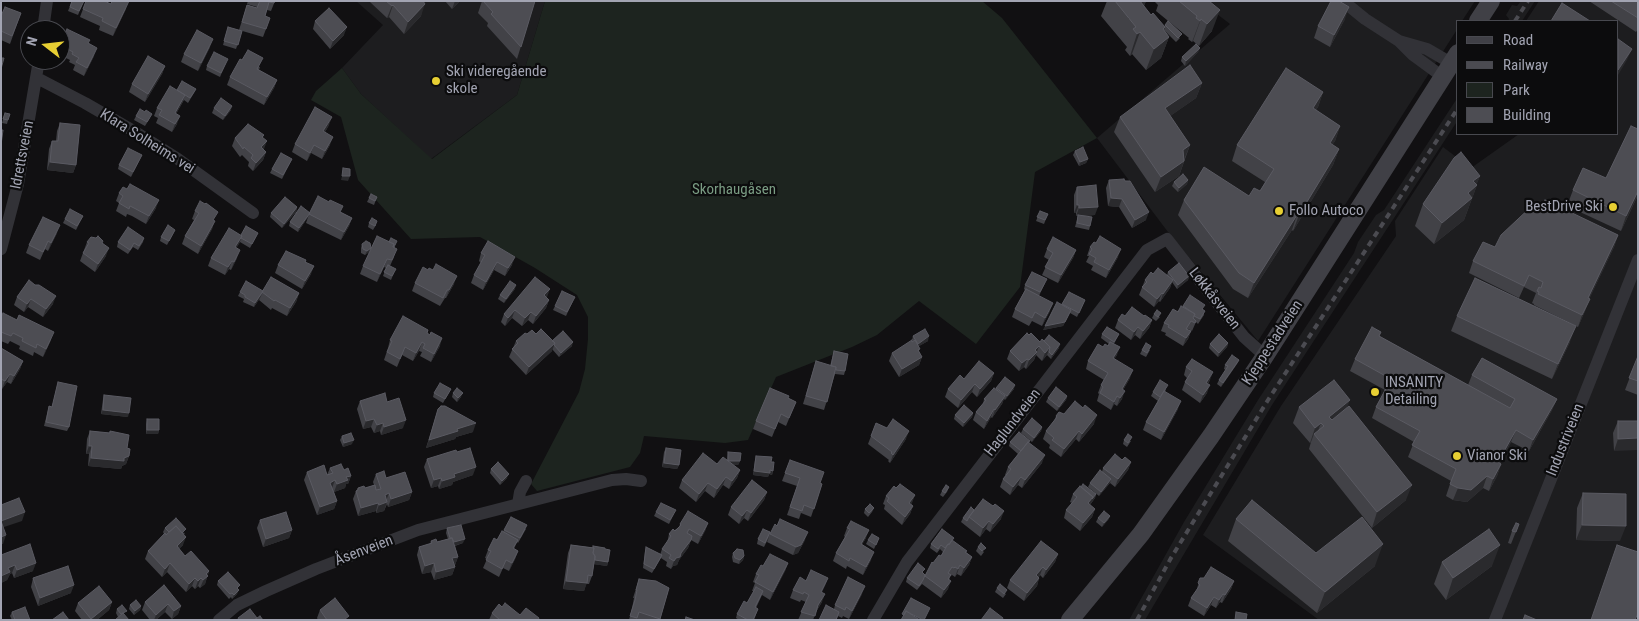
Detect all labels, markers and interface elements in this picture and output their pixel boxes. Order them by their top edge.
north arrow [20,20,70,70]
legend [1456,20,1619,135]
text: Road [1503,31,1533,49]
text: N [23,35,40,47]
text: Railway [1503,56,1548,74]
place label: Ski videregående skole [446,63,547,98]
marker: Ski videregående skole [430,75,442,87]
text: Park [1503,81,1530,99]
street label: Klara Solheims vei [96,106,198,178]
text: Building [1503,106,1551,124]
street label: Idrettsveien [8,119,38,191]
park label: Skorhaugåsen [692,181,776,199]
place label: BestDrive Ski [1525,198,1603,216]
marker: BestDrive Ski [1607,201,1619,213]
place label: Follo Autoco [1289,202,1364,220]
marker: Follo Autoco [1273,205,1285,217]
street label: Løkkåsveien [1184,265,1244,333]
street label: Kjeppestadveien [1239,297,1307,389]
place label: INSANITY Detailing [1385,374,1443,409]
street label: Haglundveien [981,386,1045,460]
marker: INSANITY Detailing [1369,386,1381,398]
street label: Industriveien [1543,401,1589,479]
place label: Vianor Ski [1467,447,1527,465]
marker: Vianor Ski [1451,450,1463,462]
street label: Åsenveien [332,532,396,570]

